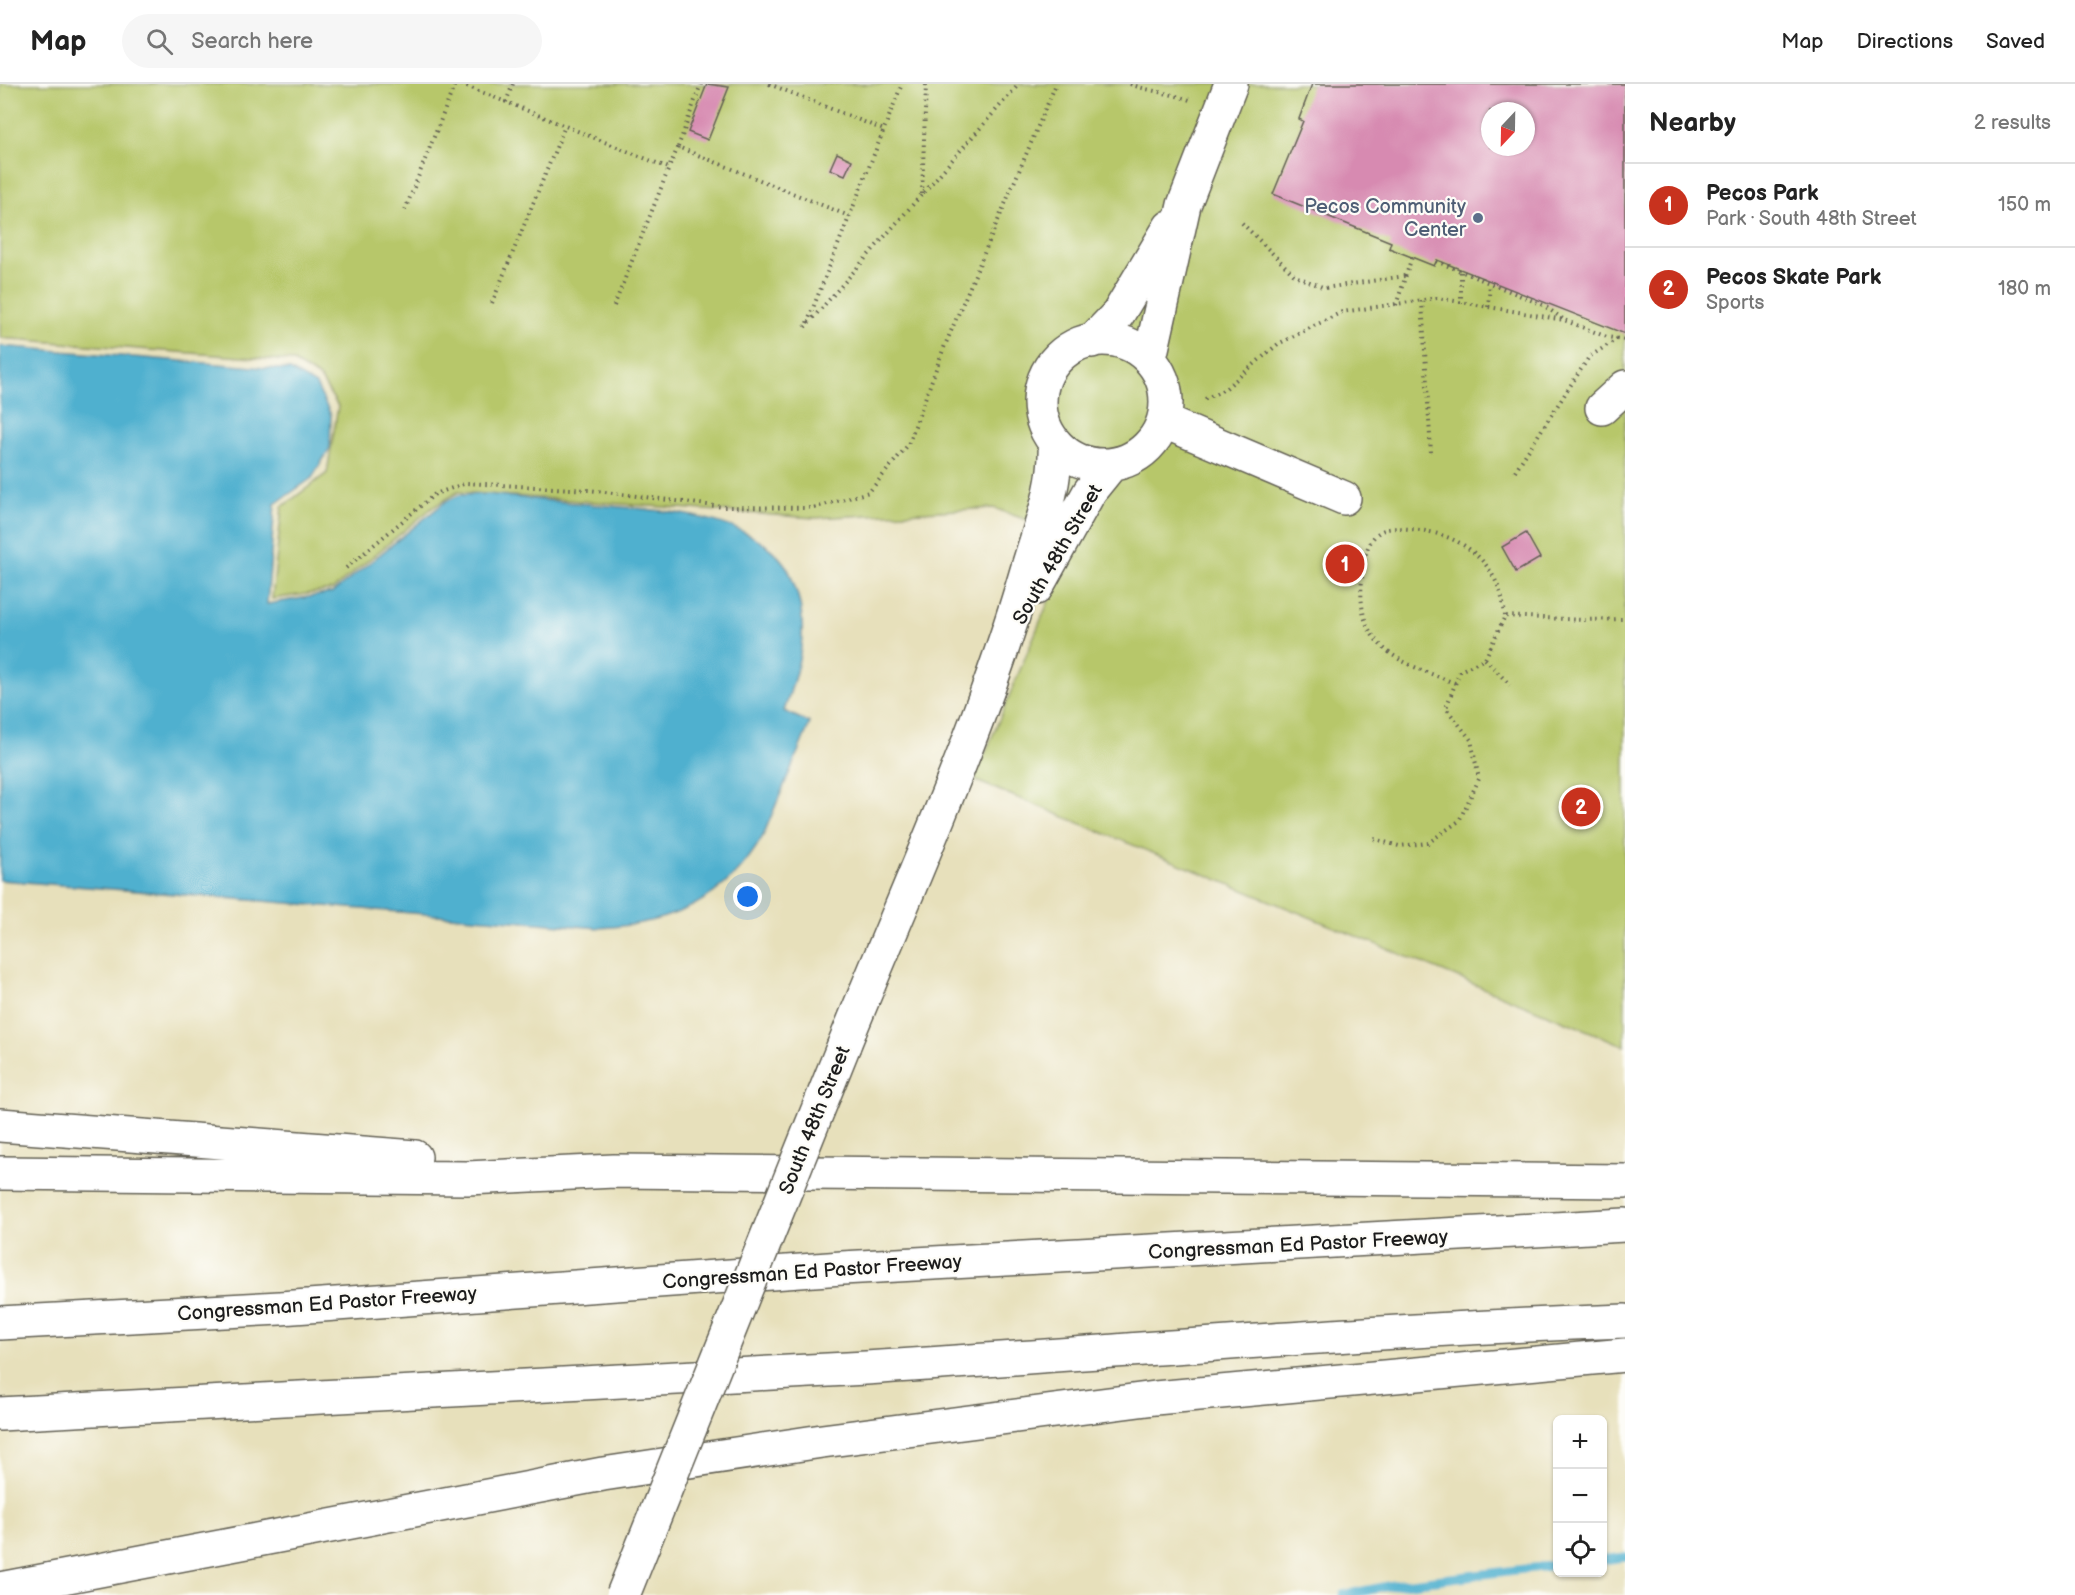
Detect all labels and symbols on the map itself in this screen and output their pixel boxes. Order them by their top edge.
north arrow [1481,102,1535,156]
place label: Pecos Community Center [1304,195,1467,242]
marker: Pecos Community Center [1471,211,1485,225]
street label: South 48th Street [1008,480,1108,629]
pin: 1 [1326,542,1364,586]
pin: 2 [1562,784,1600,830]
your location [733,882,762,911]
street label: South 48th Street [774,1043,856,1198]
street label: Congressman Ed Pastor Freeway [1148,1225,1449,1265]
street label: Congressman Ed Pastor Freeway [662,1250,963,1294]
street label: Congressman Ed Pastor Freeway [177,1282,478,1326]

